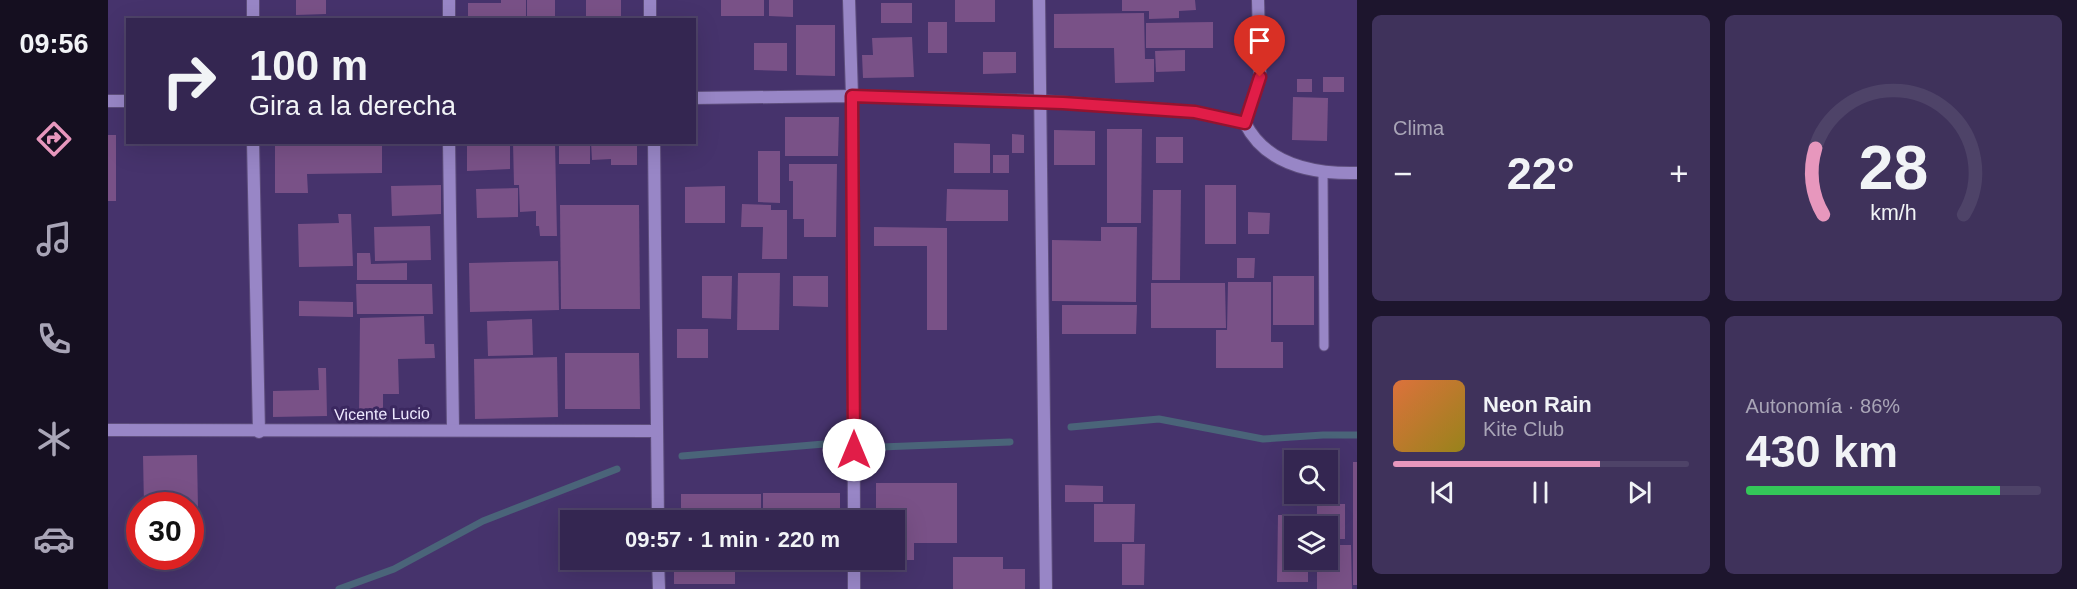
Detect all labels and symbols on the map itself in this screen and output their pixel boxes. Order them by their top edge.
pin [1234,15,1285,77]
street label: Vicente Lucio [334,405,430,423]
position arrow [822,418,886,482]
speed limit sign: 30 [126,492,204,570]

